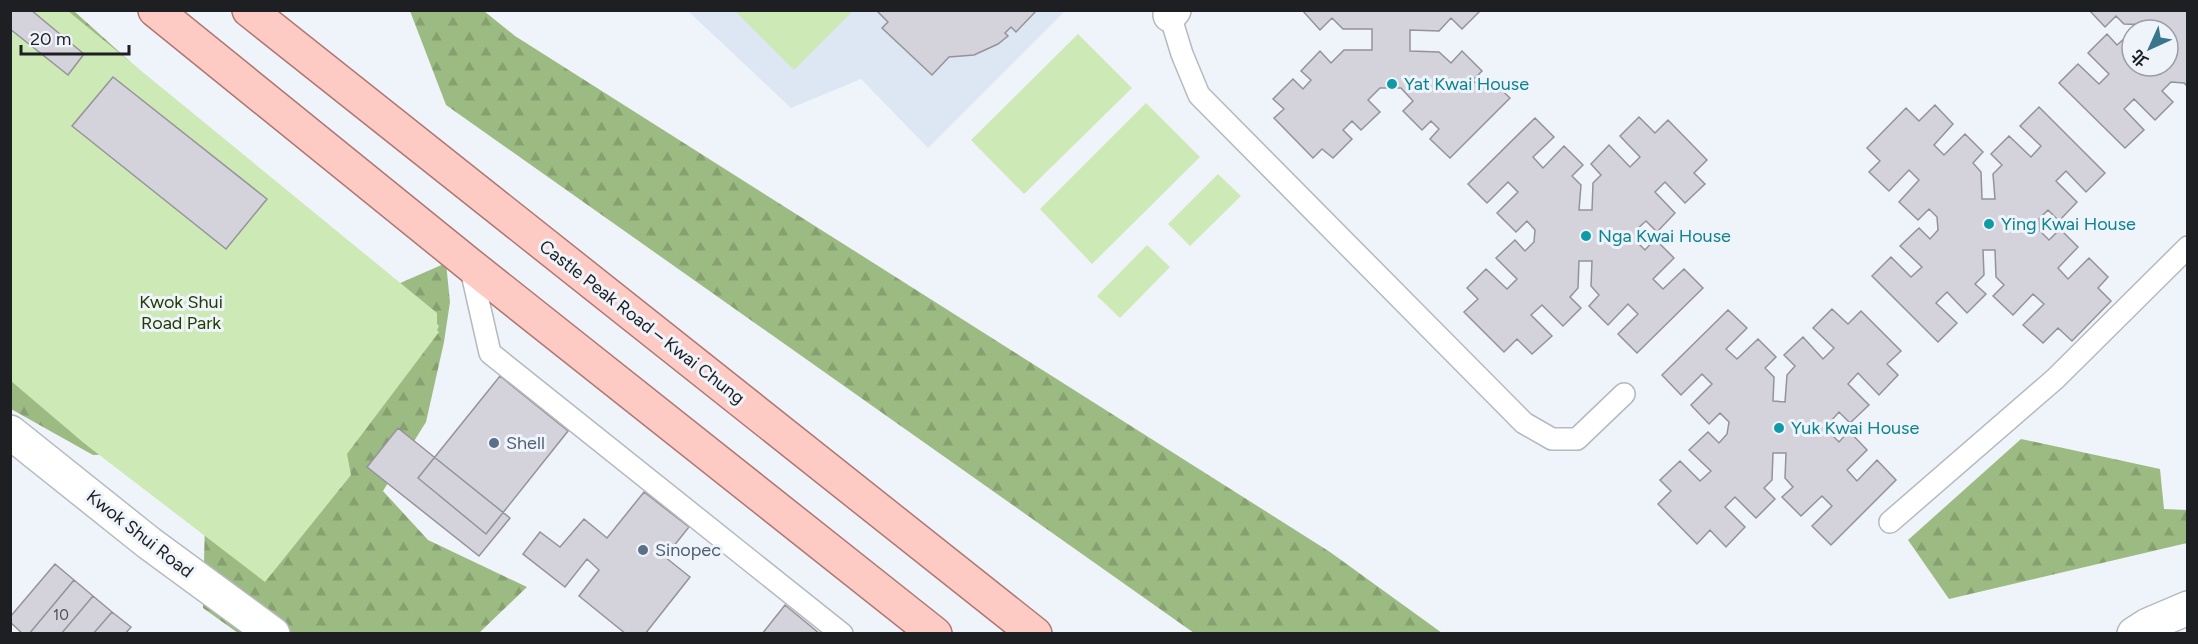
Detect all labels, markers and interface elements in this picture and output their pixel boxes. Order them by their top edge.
scale bar [21,18,129,56]
north arrow [2120,18,2180,78]
text: 20 m [30,28,71,50]
text: 北 [2127,46,2152,71]
place label: Yat Kwai House [1404,73,1529,95]
marker: Yat Kwai House [1385,77,1399,91]
place label: Ying Kwai House [2001,213,2136,235]
marker: Ying Kwai House [1982,217,1996,231]
place label: Nga Kwai House [1598,225,1731,247]
marker: Nga Kwai House [1579,229,1593,243]
street label: Castle Peak Road – Kwai Chung [535,235,749,409]
park label: Kwok Shui Road Park [139,291,223,334]
place label: Yuk Kwai House [1791,417,1920,439]
marker: Yuk Kwai House [1772,421,1786,435]
place label: Shell [506,432,545,454]
marker: Shell [487,436,501,450]
street label: Kwok Shui Road [82,485,198,583]
place label: Sinopec [655,539,721,561]
marker: Sinopec [636,543,650,557]
house number: 10 [53,606,69,624]

